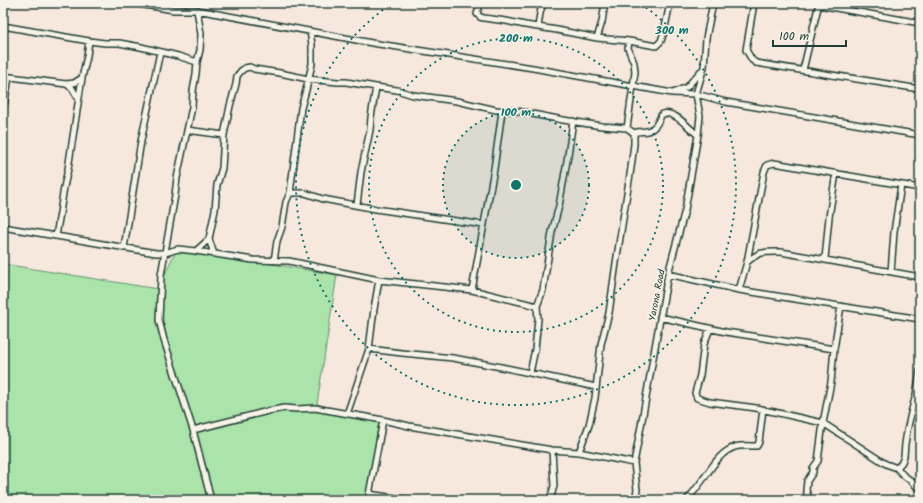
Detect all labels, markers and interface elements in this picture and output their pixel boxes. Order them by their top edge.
text: 300 m [654,21,689,40]
scale bar [773,22,846,48]
text: 100 m [779,27,810,46]
text: 200 m [499,29,533,48]
text: 100 m [501,103,531,122]
centre of rings [509,178,523,192]
street label: Yarona Road [644,267,670,322]

